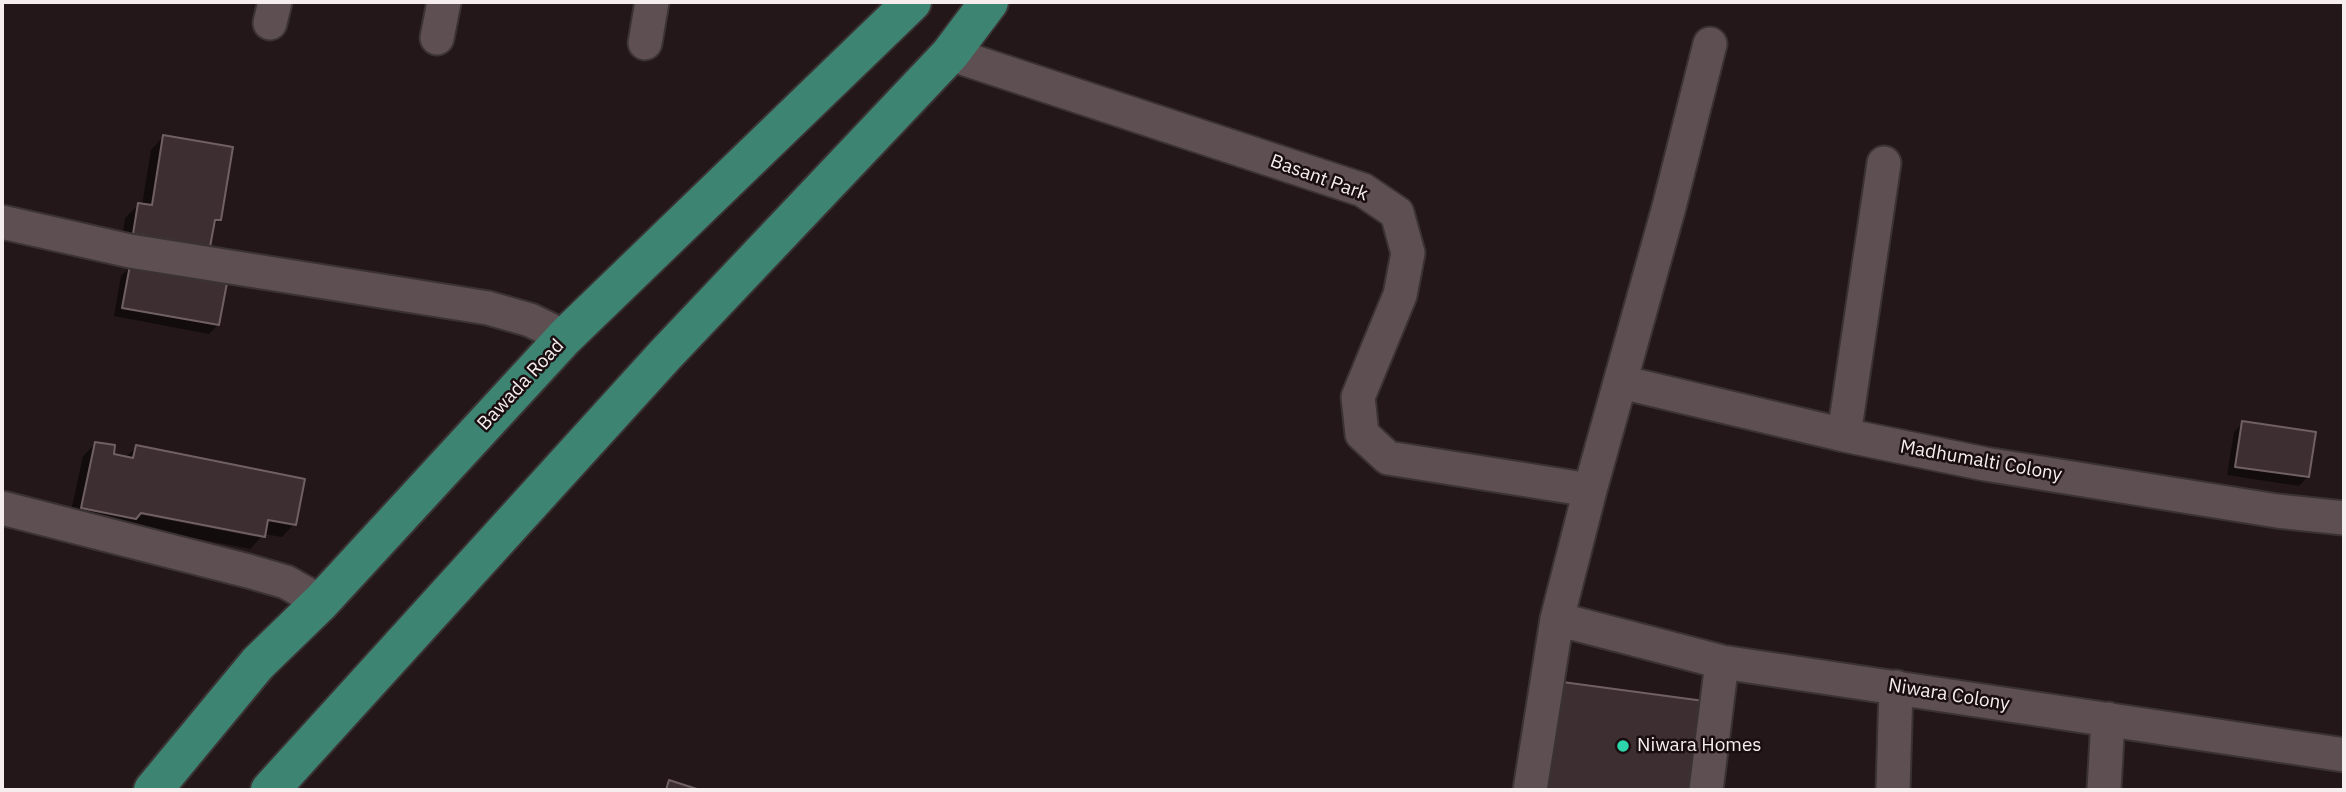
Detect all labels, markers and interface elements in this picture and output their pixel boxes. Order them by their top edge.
street label: Basant Park [1267,150,1371,206]
street label: Bawada Road [473,335,569,435]
street label: Madhumalti Colony [1898,436,2064,486]
street label: Niwara Colony [1887,674,2011,716]
place label: Niwara Homes [1637,735,1762,757]
marker: Niwara Homes [1615,738,1631,754]

